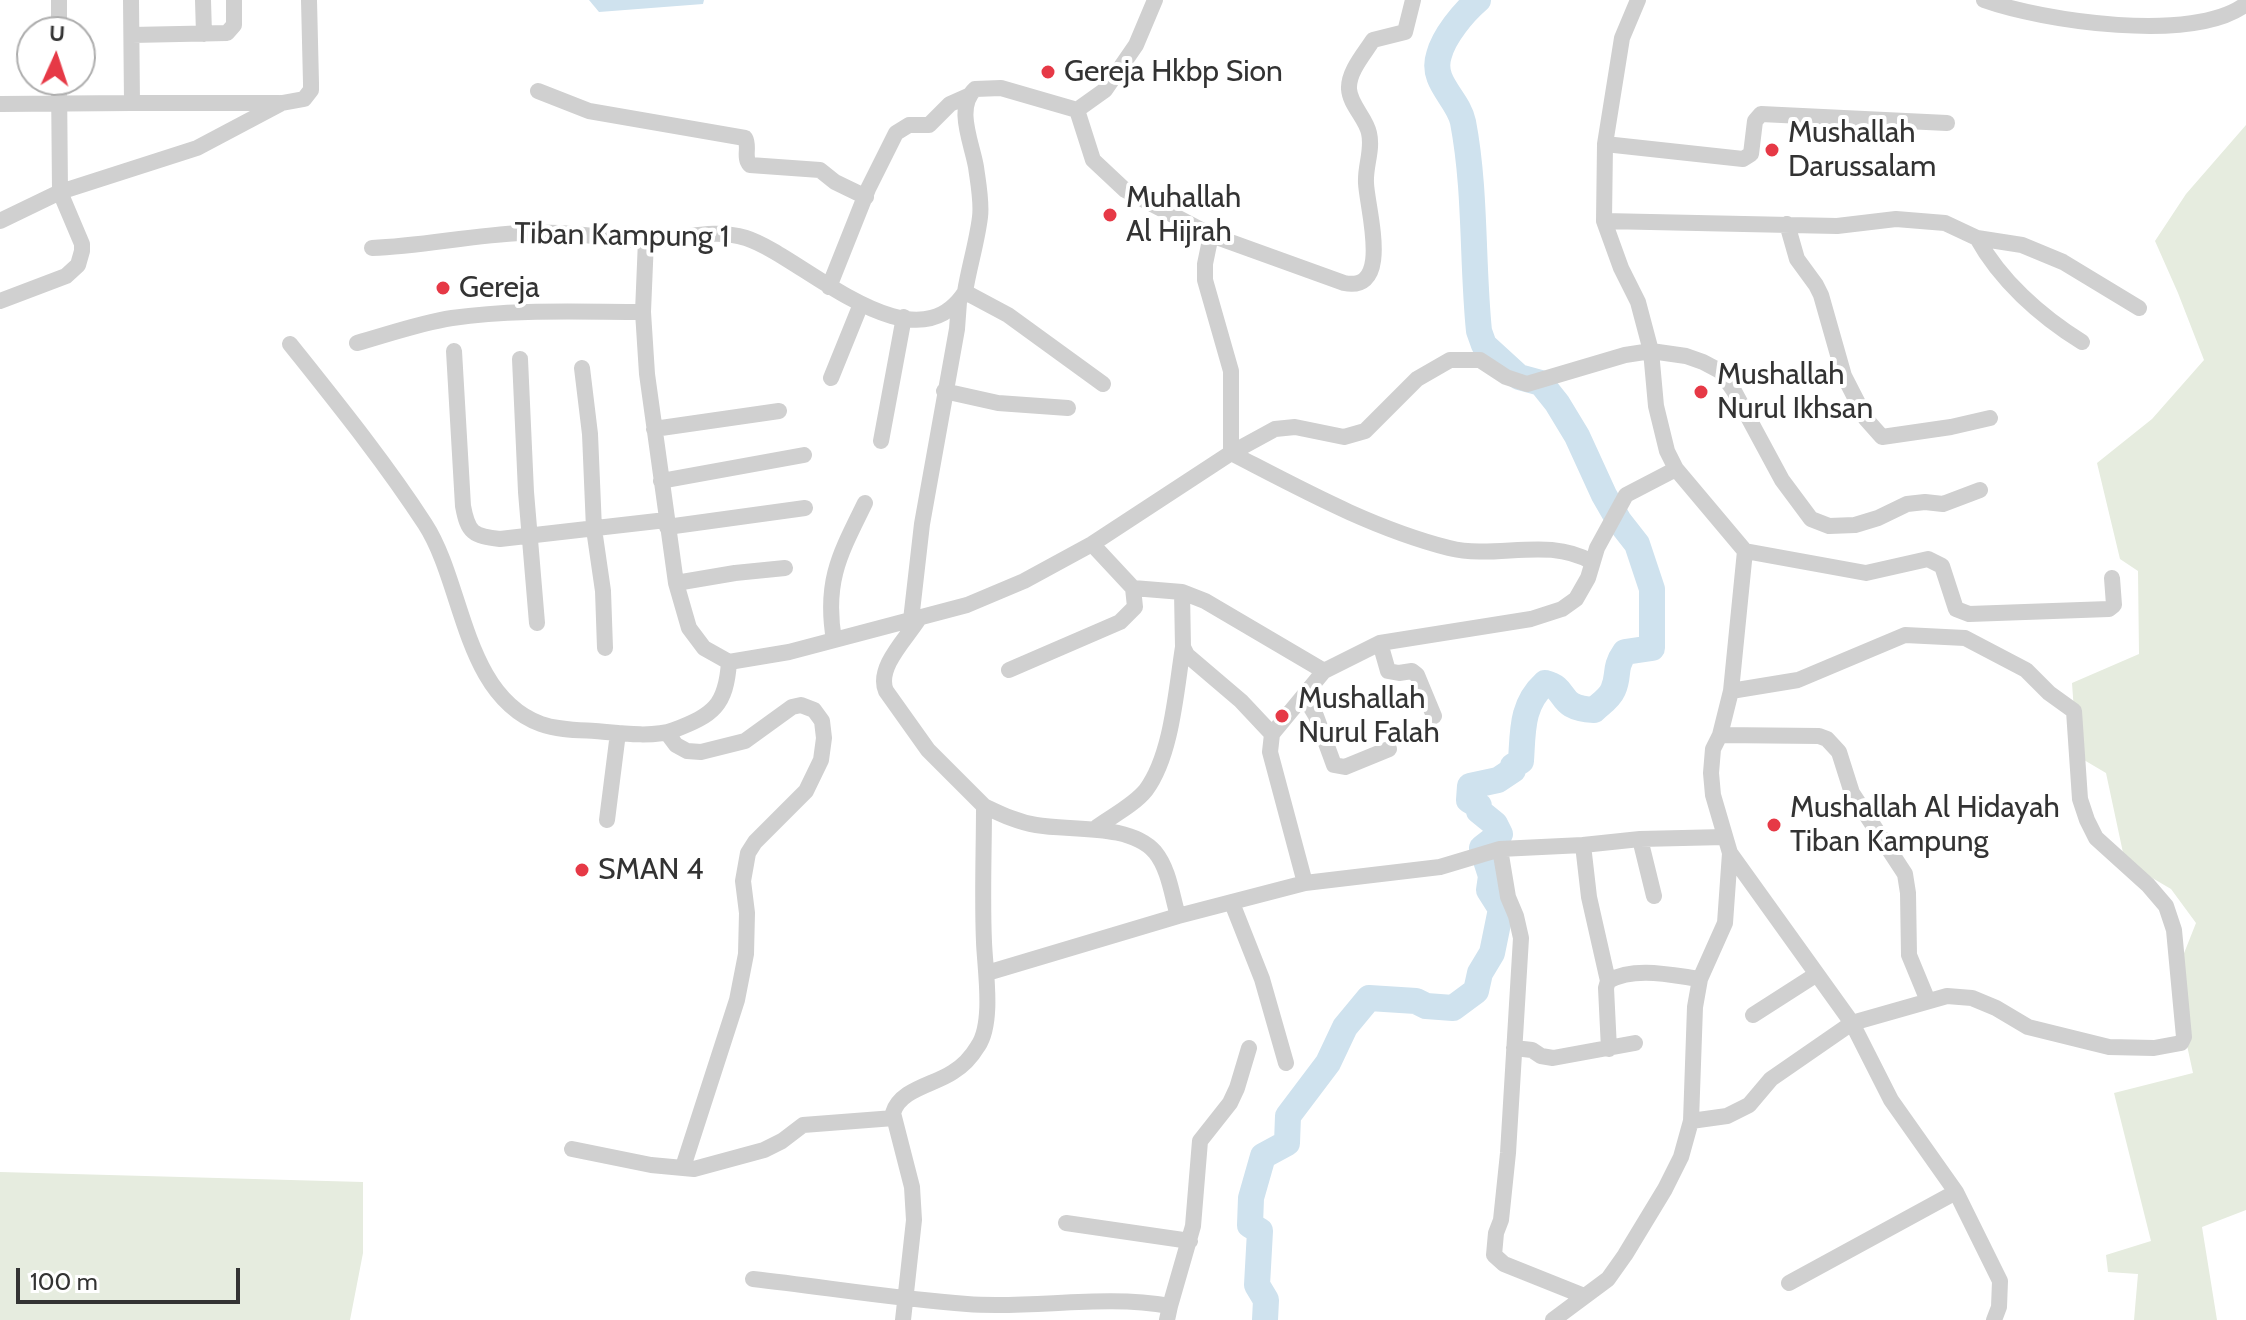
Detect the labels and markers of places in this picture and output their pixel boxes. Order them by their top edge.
place label: Gereja Hkbp Sion [1064,54,1283,90]
marker: Gereja Hkbp Sion [1039,63,1057,81]
place label: Mushallah Darussalam [1788,115,1936,186]
marker: Mushallah Darussalam [1763,141,1781,159]
place label: Muhallah Al Hijrah [1126,180,1241,250]
marker: Muhallah Al Hijrah [1101,206,1119,224]
place label: Gereja [459,270,540,306]
marker: Gereja [434,279,452,297]
place label: Mushallah Nurul Ikhsan [1717,357,1873,428]
marker: Mushallah Nurul Ikhsan [1692,383,1710,401]
place label: Mushallah Nurul Falah [1298,681,1440,752]
marker: Mushallah Nurul Falah [1273,707,1291,725]
place label: Mushallah Al Hidayah Tiban Kampung [1790,790,2060,860]
marker: Mushallah Al Hidayah Tiban Kampung [1765,816,1783,834]
place label: SMAN 4 [598,852,704,888]
marker: SMAN 4 [573,861,591,879]

